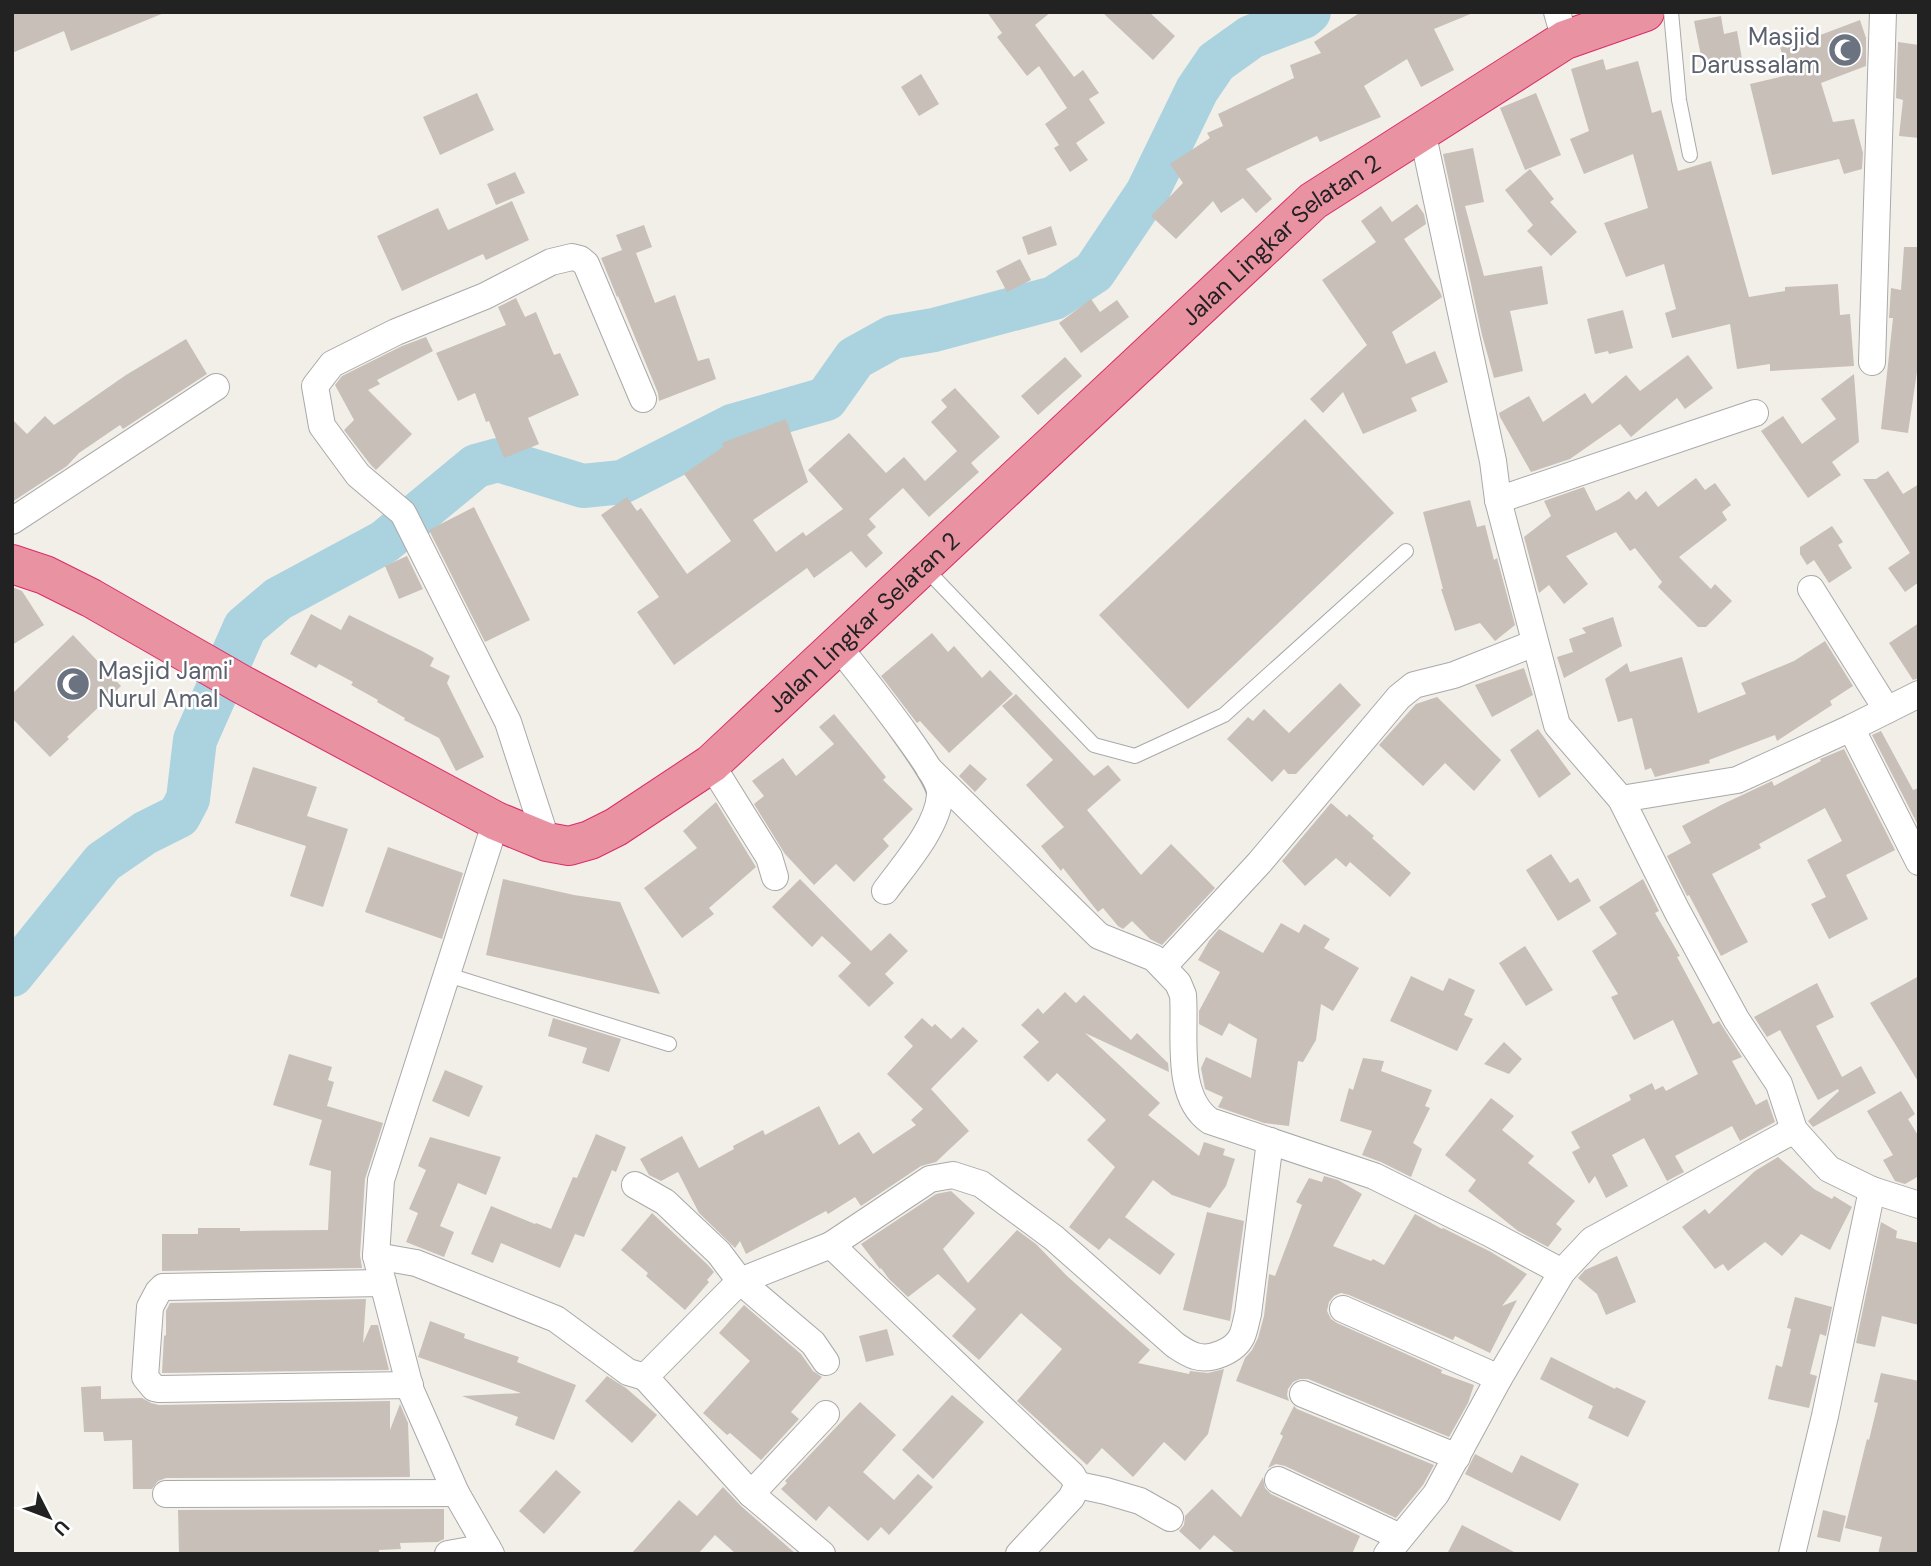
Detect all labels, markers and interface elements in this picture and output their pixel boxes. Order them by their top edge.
place label: Masjid Darussalam [1691,21,1820,80]
mosque icon: Masjid Darussalam [1826,31,1864,69]
street label: Jalan Lingkar Selatan 2 [1174,147,1386,332]
street label: Jalan Lingkar Selatan 2 [760,525,965,719]
place label: Masjid Jami' Nurul Amal [98,655,232,714]
mosque icon: Masjid Jami' Nurul Amal [54,665,92,703]
north arrow [14,1482,84,1552]
text: U [48,1515,75,1541]

